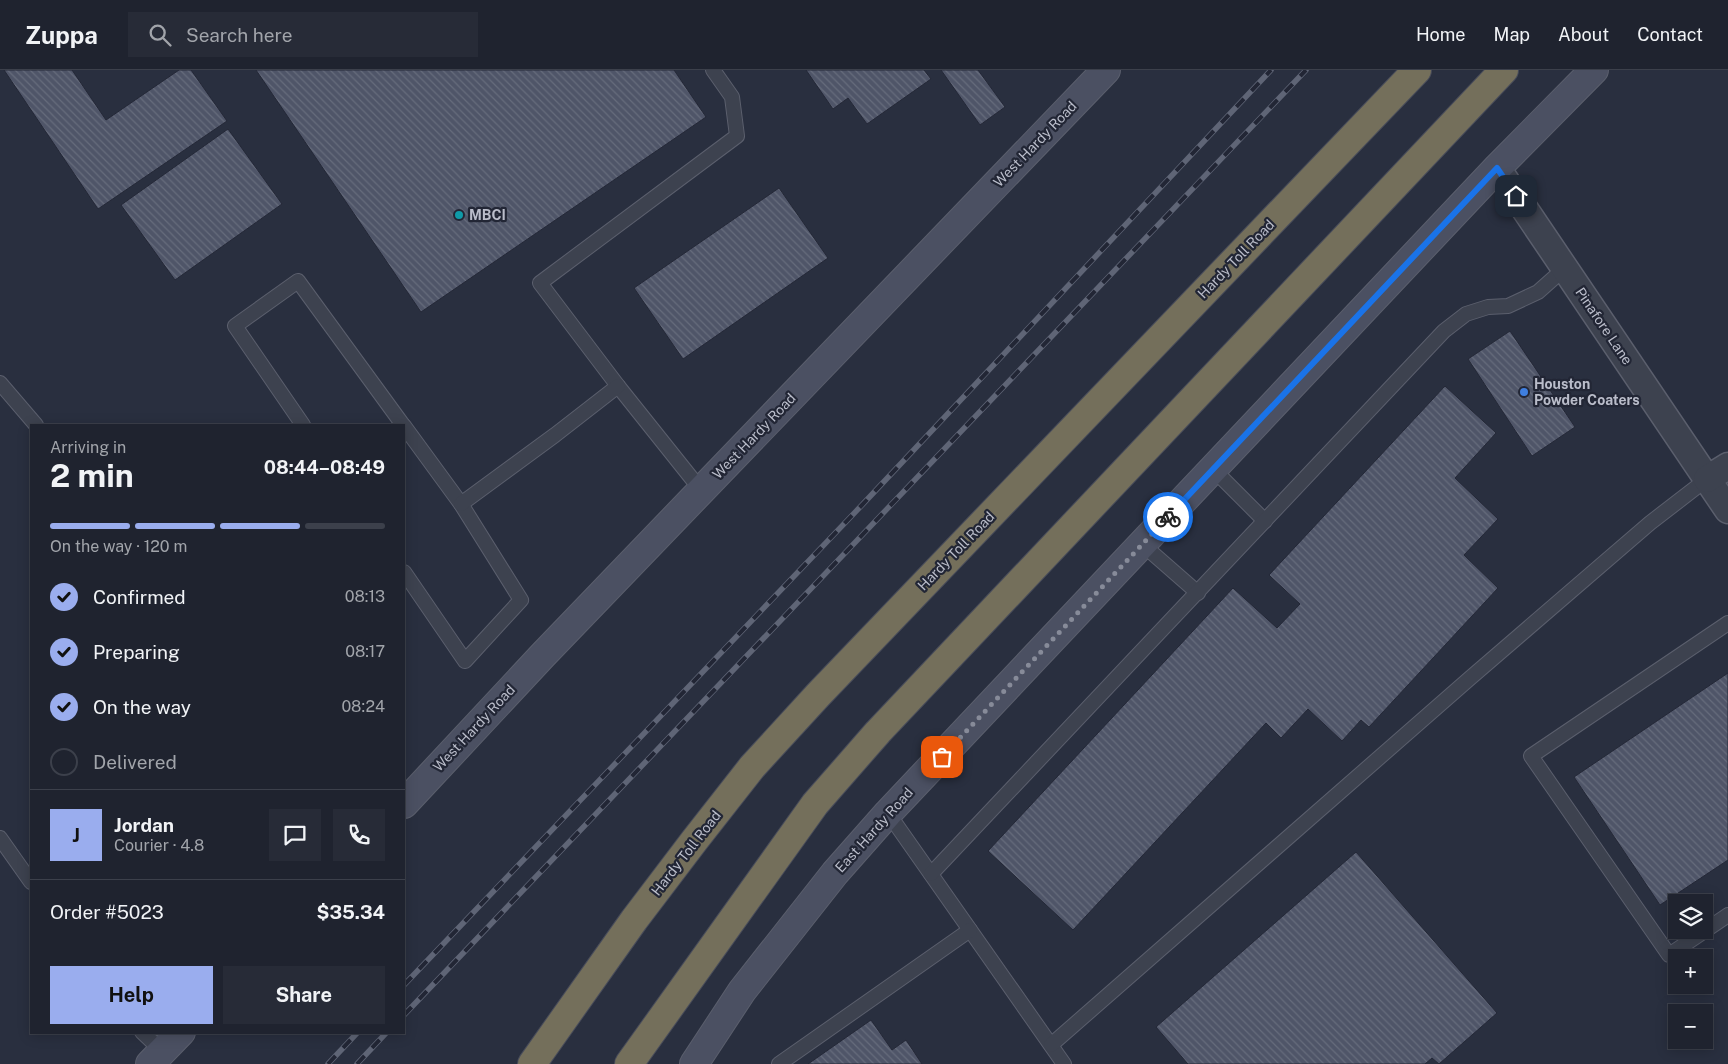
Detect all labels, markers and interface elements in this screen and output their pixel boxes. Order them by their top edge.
search box [128,12,478,57]
text: Zuppa [25,21,98,49]
icon: search [146,21,174,49]
text: Search here [186,24,293,46]
text: Home [1416,24,1466,45]
text: Map [1494,24,1530,45]
text: About [1558,24,1609,45]
text: Contact [1637,24,1703,45]
street label: West Hardy Road [990,98,1080,190]
pin [1495,175,1537,217]
icon: home [1502,182,1530,210]
place label: MBCI [469,207,506,223]
marker: MBCI [453,209,465,221]
street label: Hardy Toll Road [1194,216,1278,302]
street label: Pinafore Lane [1572,284,1636,368]
place label: Houston Powder Coaters [1534,376,1640,408]
marker: Houston Powder Coaters [1518,386,1530,398]
street label: West Hardy Road [709,390,799,482]
text: Arriving in [50,438,126,457]
text: 08:44–08:49 [264,456,385,478]
text: 2 min [50,457,134,494]
courier [1143,492,1193,542]
icon: bike [1154,503,1182,531]
street label: Hardy Toll Road [914,508,998,594]
text: On the way · 120 m [50,537,187,556]
icon: check [50,583,78,611]
text: Confirmed [93,586,186,608]
text: 08:13 [345,587,385,606]
icon: check [50,638,78,666]
text: Preparing [93,641,180,663]
text: 08:17 [345,642,385,661]
street label: West Hardy Road [430,681,518,775]
icon: check [50,693,78,721]
text: On the way [93,696,191,718]
text: 08:24 [341,697,385,716]
pin [921,736,963,778]
icon: bag [928,743,956,771]
text: Delivered [93,751,177,773]
street label: East Hardy Road [832,784,916,876]
street label: Hardy Toll Road [648,807,724,899]
button: chat [269,809,321,861]
button: phone [333,809,385,861]
text: Jordan [114,814,174,836]
text: J [72,824,80,846]
text: Courier · 4.8 [114,836,204,855]
map controls [1668,894,1713,1049]
button: layers [1668,894,1713,939]
text: Order #5023 [50,901,164,923]
text: $35.34 [316,901,385,923]
button: + [1668,949,1713,994]
button: Help [50,966,213,1024]
button: Share [223,966,385,1024]
button: − [1668,1004,1713,1049]

